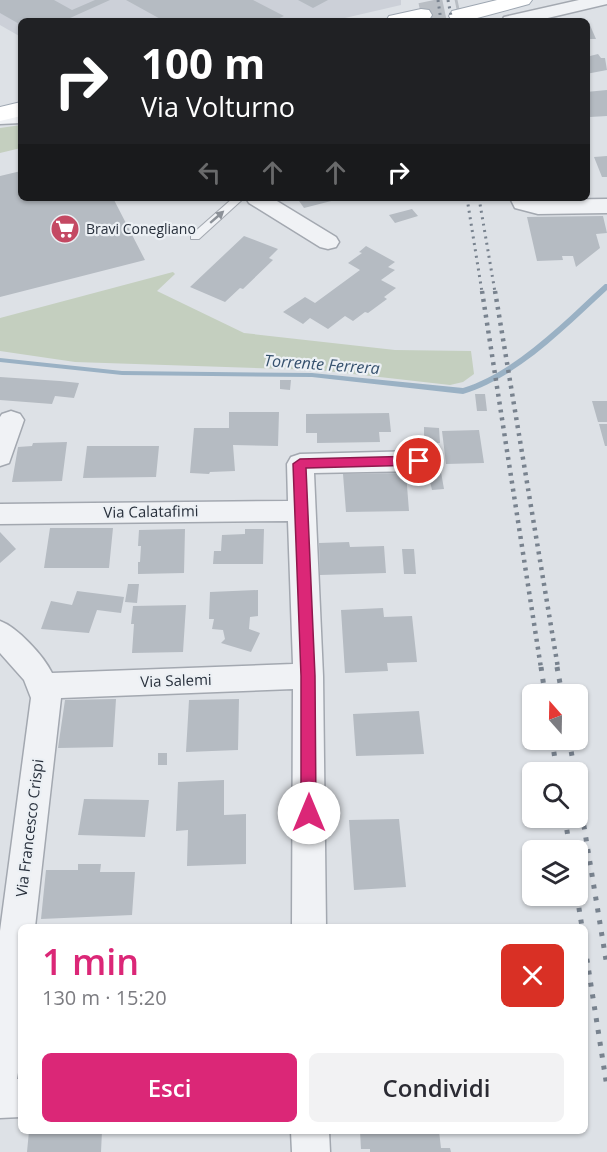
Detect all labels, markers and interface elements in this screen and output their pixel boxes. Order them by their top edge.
text: 100 m [141,34,265,91]
icon: right [42,42,120,120]
text: Via Volturno [141,88,295,125]
icon: left [193,156,226,189]
icon: ahead [256,156,289,189]
icon: ahead [319,156,352,189]
icon: right [382,156,415,189]
one-way arrow [209,211,225,224]
supermarket icon: Bravi Conegliano [49,213,81,245]
place label: Bravi Conegliano [86,219,196,238]
water label: Torrente Ferrera [263,349,381,379]
pin [393,435,444,486]
icon: arrive [402,444,435,477]
street label: Via Calatafimi [103,500,199,522]
street label: Via Salemi [140,669,212,691]
north arrow [522,684,588,750]
map controls [522,684,588,906]
street label: Via Francesco Crispi [11,758,47,898]
button: search [522,762,588,828]
position arrow [277,781,341,845]
button: layers [522,840,588,906]
text: 1 min [42,937,139,986]
button: close [501,944,564,1007]
text: 130 m · 15:20 [42,984,167,1011]
button: Esci [42,1053,297,1122]
button: Condividi [309,1053,564,1122]

